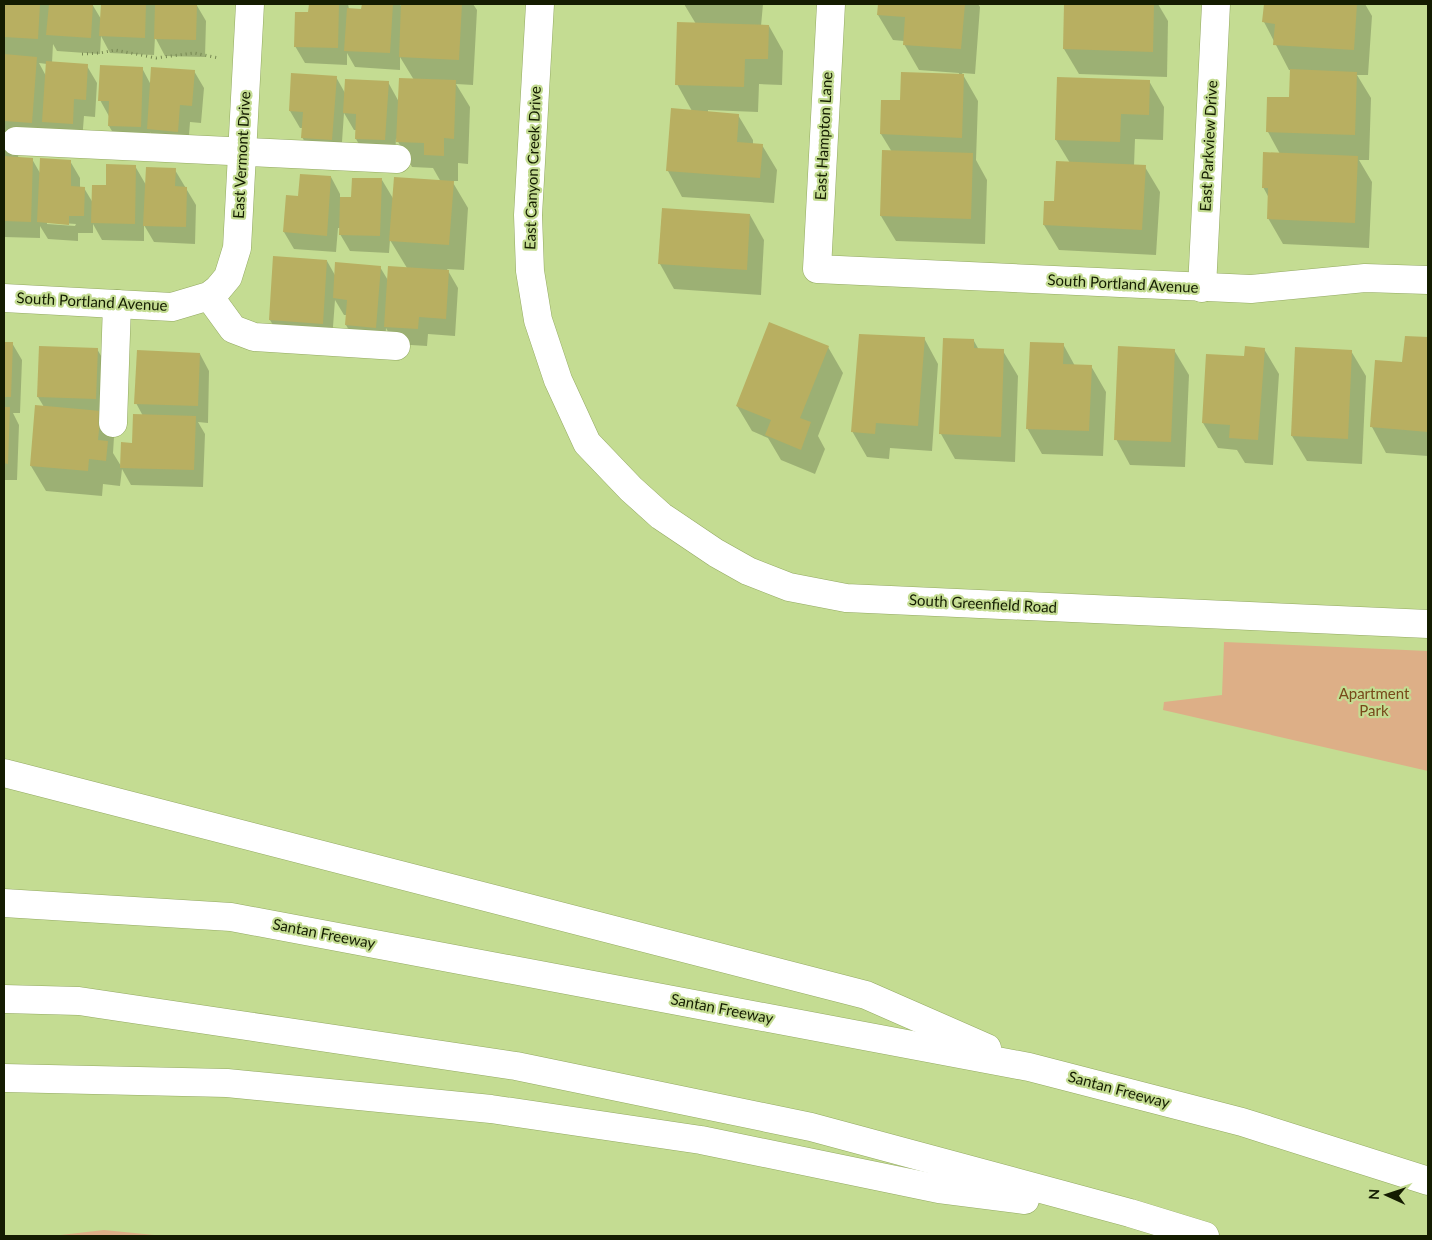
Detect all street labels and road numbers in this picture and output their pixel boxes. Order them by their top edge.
street label: East Hampton Lane [811,71,835,201]
street label: East Parkview Drive [1196,80,1220,212]
street label: East Canyon Creek Drive [520,86,544,250]
street label: East Vermont Drive [229,91,253,219]
street label: South Portland Avenue [1047,270,1199,296]
street label: South Portland Avenue [16,288,168,314]
street label: South Greenfield Road [909,590,1058,616]
street label: Santan Freeway [271,914,377,952]
street label: Santan Freeway [669,989,775,1027]
street label: Santan Freeway [1067,1067,1172,1111]

